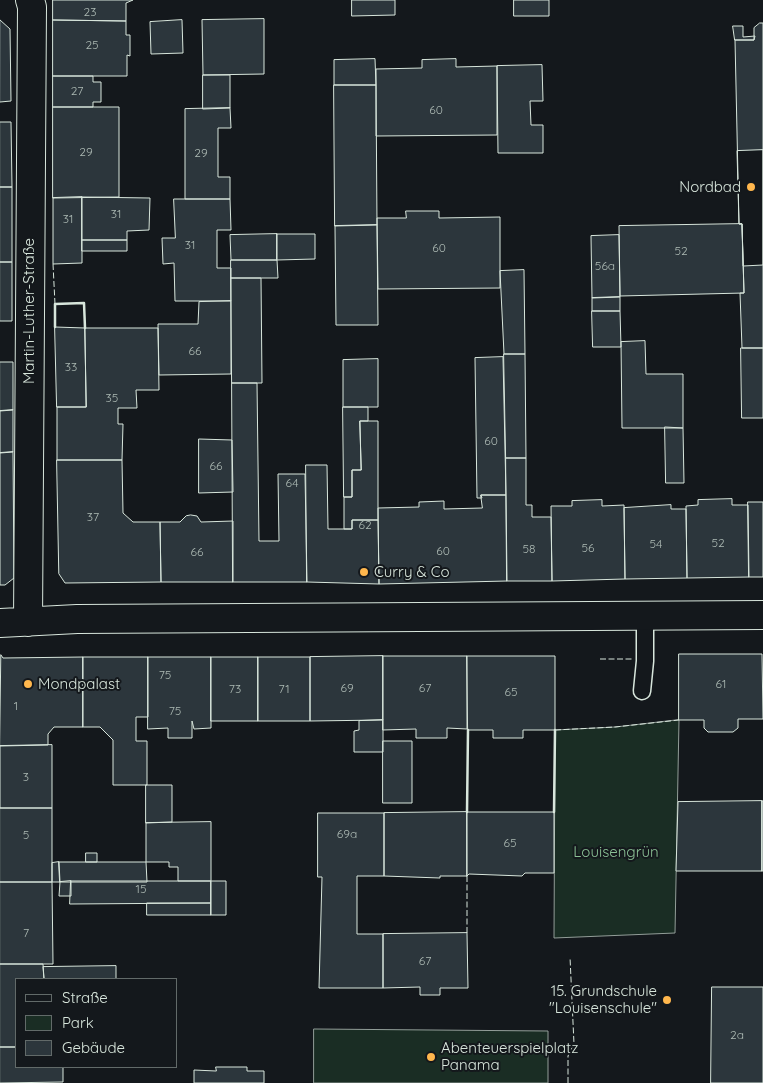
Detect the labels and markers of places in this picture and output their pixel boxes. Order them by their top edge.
place label: Nordbad [679,178,741,196]
marker: Nordbad [745,181,757,193]
place label: Curry & Co [374,563,450,581]
marker: Curry & Co [358,566,370,578]
place label: Mondpalast [38,675,120,693]
marker: Mondpalast [22,678,34,690]
place label: 15. Grundschule "Louisenschule" [549,982,657,1017]
marker: 15. Grundschule "Louisenschule" [661,994,673,1006]
place label: Abenteuerspielplatz Panama [441,1039,578,1074]
marker: Abenteuerspielplatz Panama [425,1051,437,1063]

